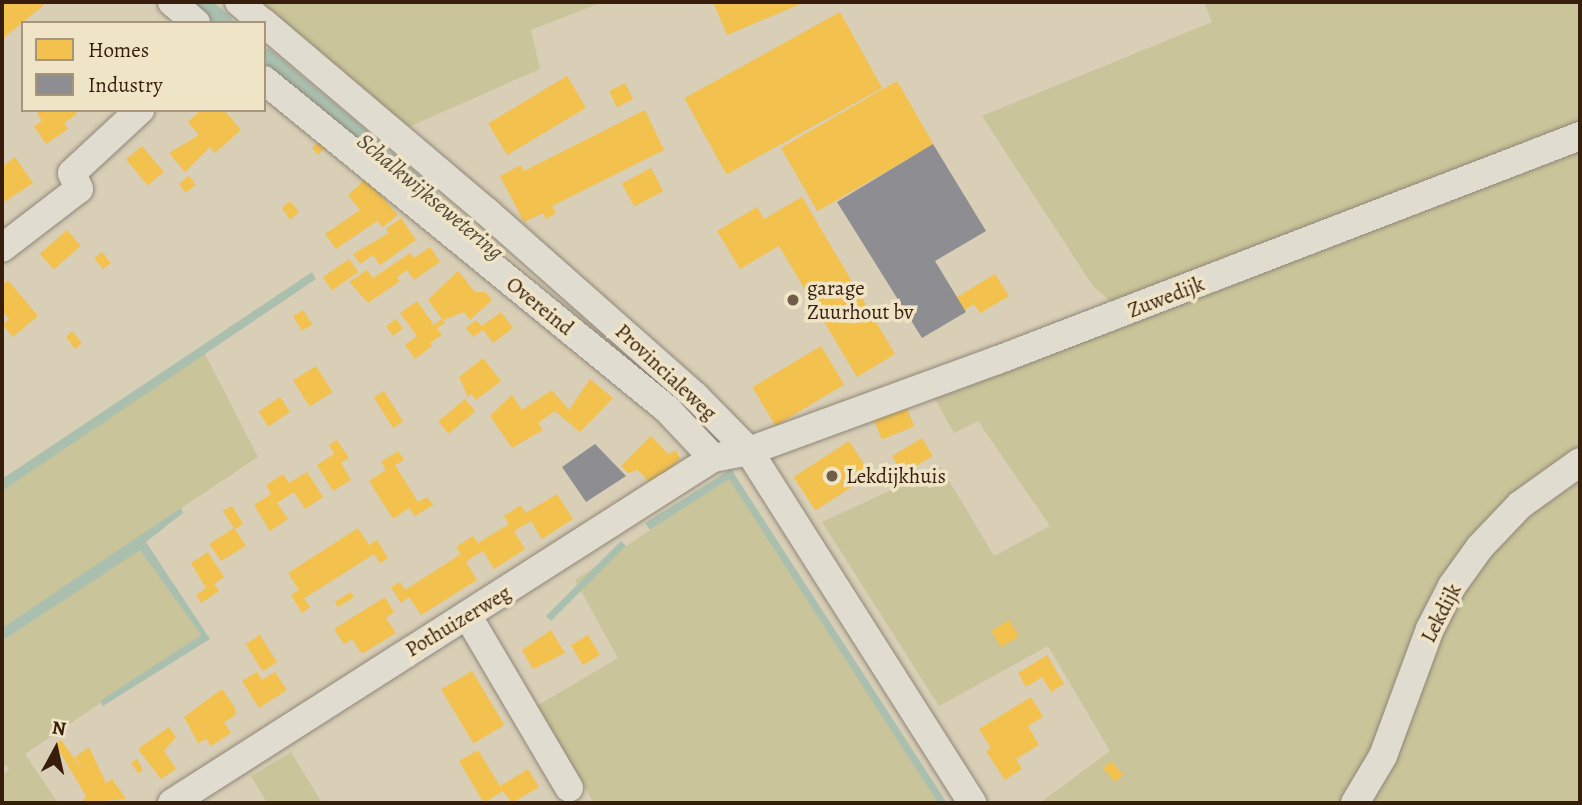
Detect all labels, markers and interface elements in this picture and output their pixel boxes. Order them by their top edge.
legend [21,21,266,112]
text: Homes [88,36,149,64]
text: Industry [88,71,163,99]
water label: Schalkwijksewetering [351,128,509,266]
street label: Overeind [501,271,579,341]
street label: Zuwedijk [1124,271,1208,323]
place label: garage Zuurhout bv [807,275,913,325]
marker: garage Zuurhout bv [785,292,801,308]
street label: Provincialeweg [610,319,722,425]
place label: Lekdijkhuis [846,463,946,489]
marker: Lekdijkhuis [824,468,840,484]
street label: Lekdijk [1415,579,1467,647]
street label: Pothuizerweg [401,580,515,662]
north arrow [21,714,91,784]
text: N [50,714,68,742]

